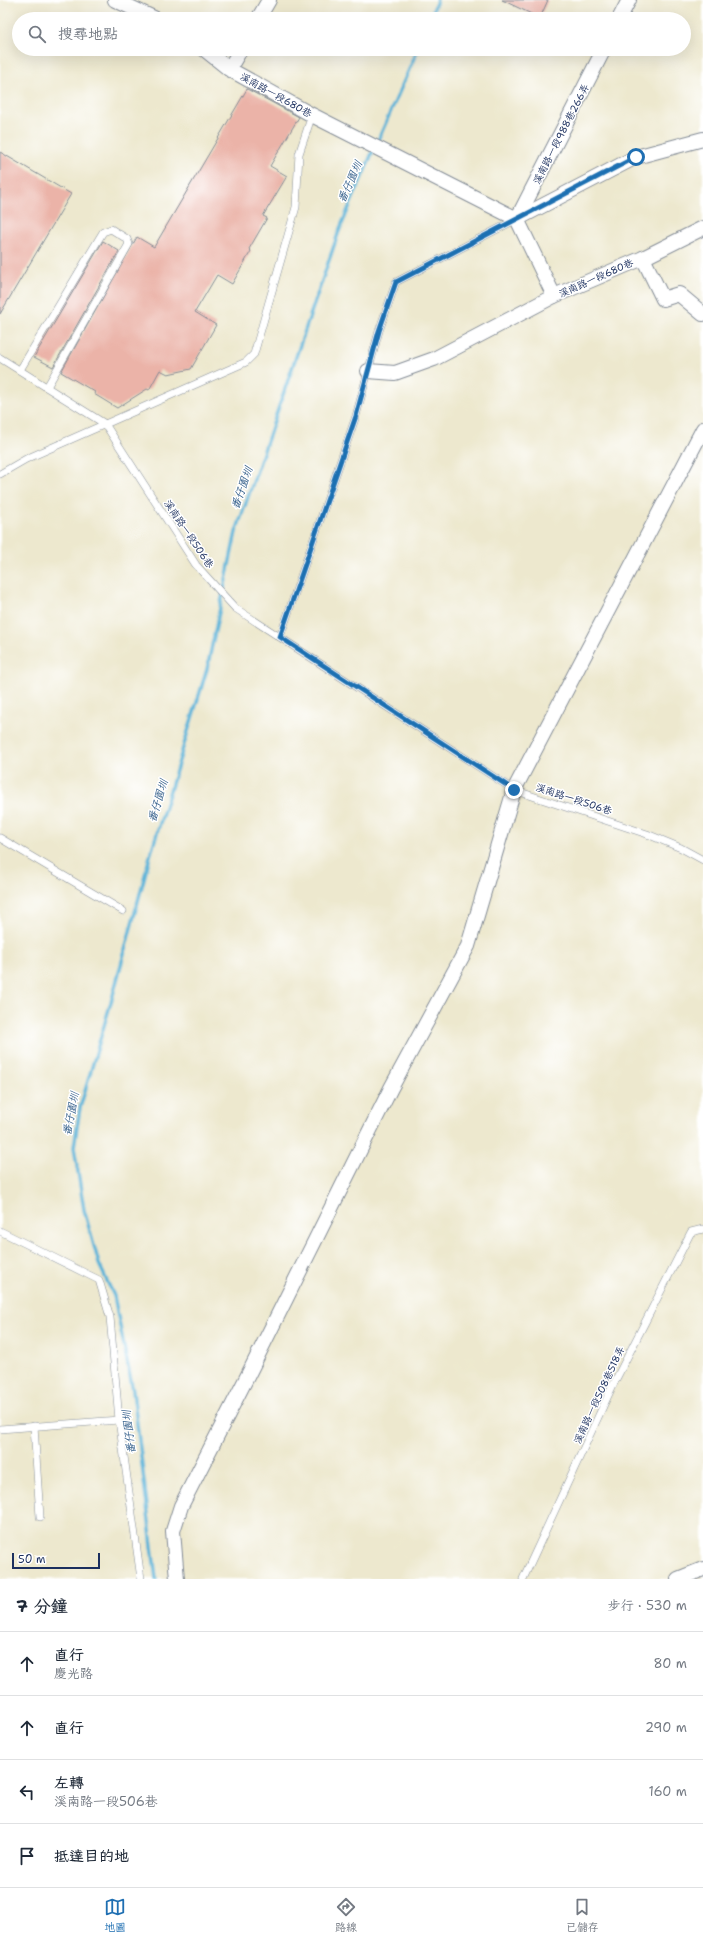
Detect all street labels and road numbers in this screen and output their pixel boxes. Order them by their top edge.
street label: 溪南路一段680巷 [238,70,315,121]
street label: 溪南路一段988巷266弄 [530,82,592,186]
street label: 溪南路一段680巷 [557,255,636,300]
street label: 溪南路一段506巷 [161,497,217,572]
street label: 溪南路一段506巷 [534,780,615,818]
street label: 溪南路一段508巷518弄 [571,1344,627,1446]

